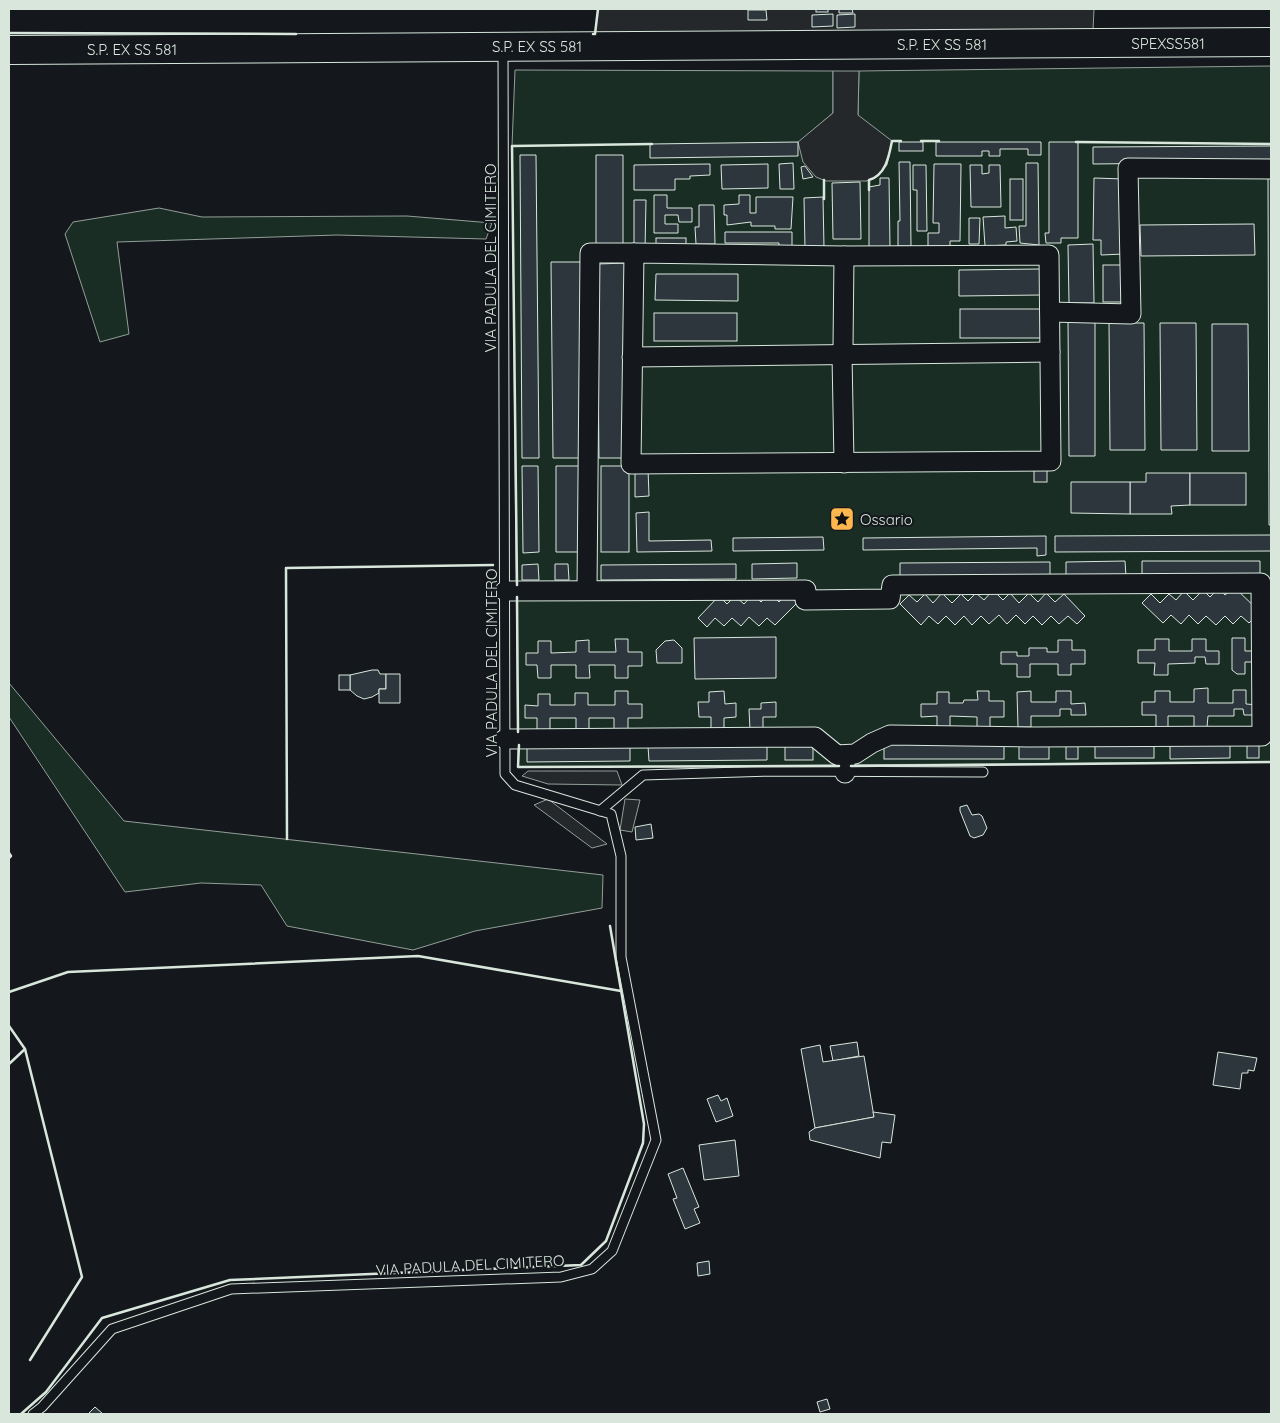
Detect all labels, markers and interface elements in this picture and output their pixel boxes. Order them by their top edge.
street label: SPEXSS581 [1131,34,1205,53]
street label: S.P. EX SS 581 [897,35,987,54]
street label: S.P. EX SS 581 [492,37,582,56]
street label: S.P. EX SS 581 [87,40,177,59]
street label: VIA PADULA DEL CIMITERO [481,164,500,352]
place icon: Ossario [829,506,855,532]
place label: Ossario [860,510,913,529]
street label: VIA PADULA DEL CIMITERO [482,569,501,757]
street label: VIA PADULA DEL CIMITERO [375,1251,565,1279]

